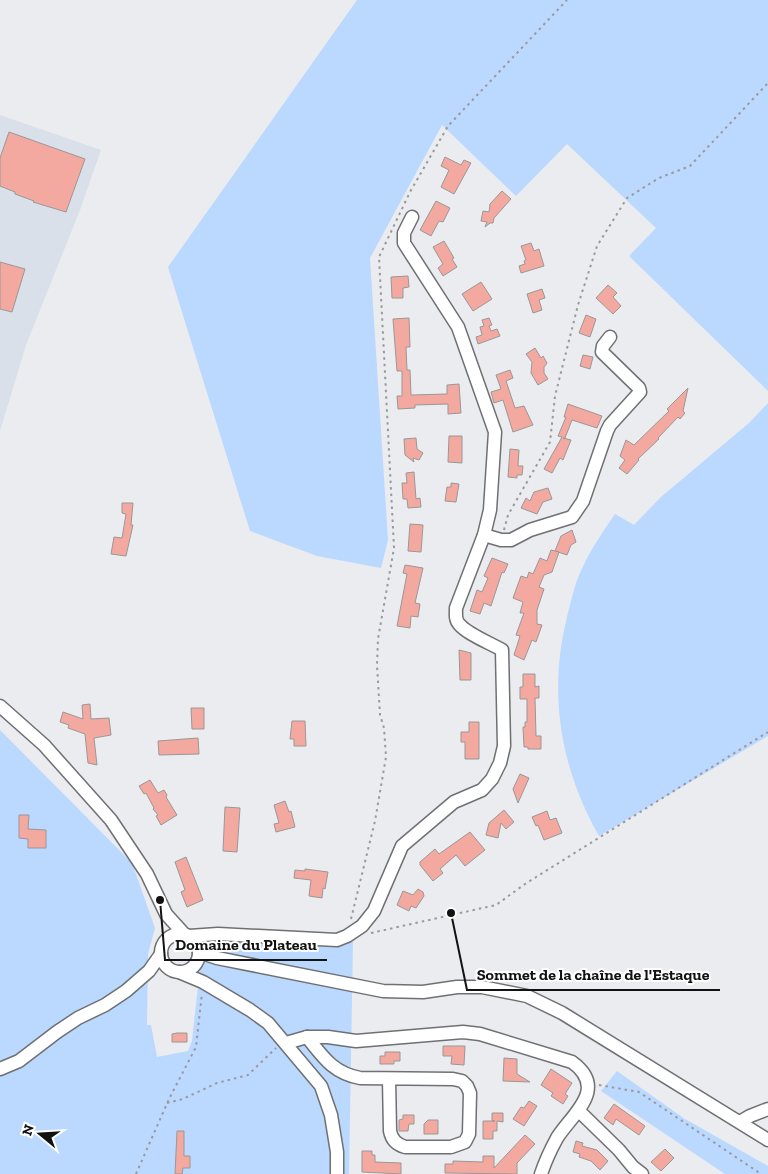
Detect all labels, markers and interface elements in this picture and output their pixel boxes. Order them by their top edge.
callout: Domaine du Plateau [165,929,327,960]
text: Domaine du Plateau [175,935,318,954]
callout: Sommet de la chaîne de l'Estaque [467,959,720,990]
text: Sommet de la chaîne de l'Estaque [477,965,710,984]
north arrow [15,1109,65,1159]
text: N [18,1122,38,1138]

